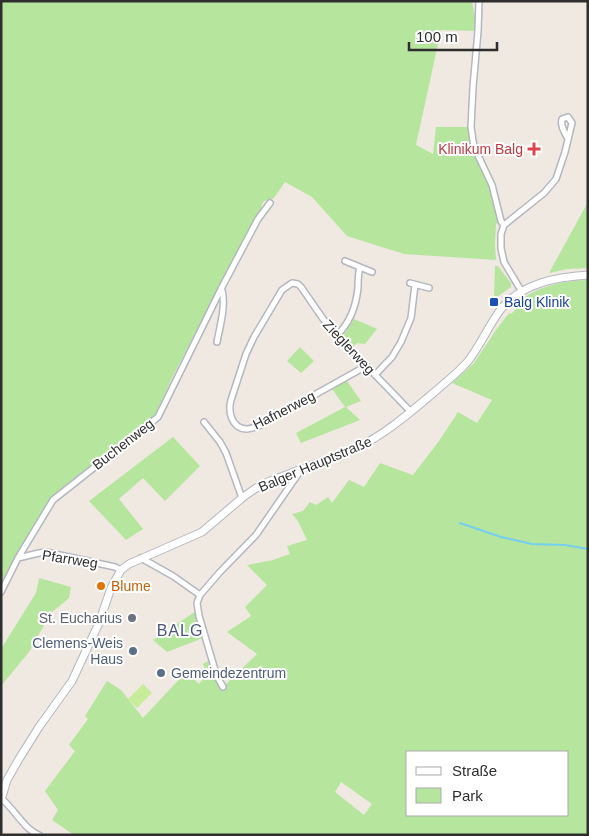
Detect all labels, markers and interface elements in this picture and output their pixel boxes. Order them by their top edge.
scale bar [409,20,496,52]
text: 100 m [416,28,458,45]
place label: Klinikum Balg [438,141,523,157]
marker: Klinikum Balg [527,142,541,156]
place label: Balg Klinik [504,294,570,310]
marker: Balg Klinik [488,296,500,308]
street label: Zieglerweg [320,317,378,377]
street label: Hafnerweg [250,388,318,432]
street label: Buchenweg [89,415,157,473]
street label: Balger Hauptstraße [256,433,374,495]
street label: Pfarrweg [41,547,99,571]
place label: Blume [111,578,151,594]
marker: Blume [95,580,107,592]
place label: St. Eucharius [39,610,122,626]
marker: St. Eucharius [126,612,138,624]
district label: BALG [157,622,203,639]
place label: Clemens-Weis Haus [32,635,123,667]
marker: Clemens-Weis Haus [127,645,139,657]
place label: Gemeindezentrum [171,665,286,681]
marker: Gemeindezentrum [155,667,167,679]
legend [406,751,569,816]
text: Straße [452,762,497,779]
text: Park [452,787,483,804]

